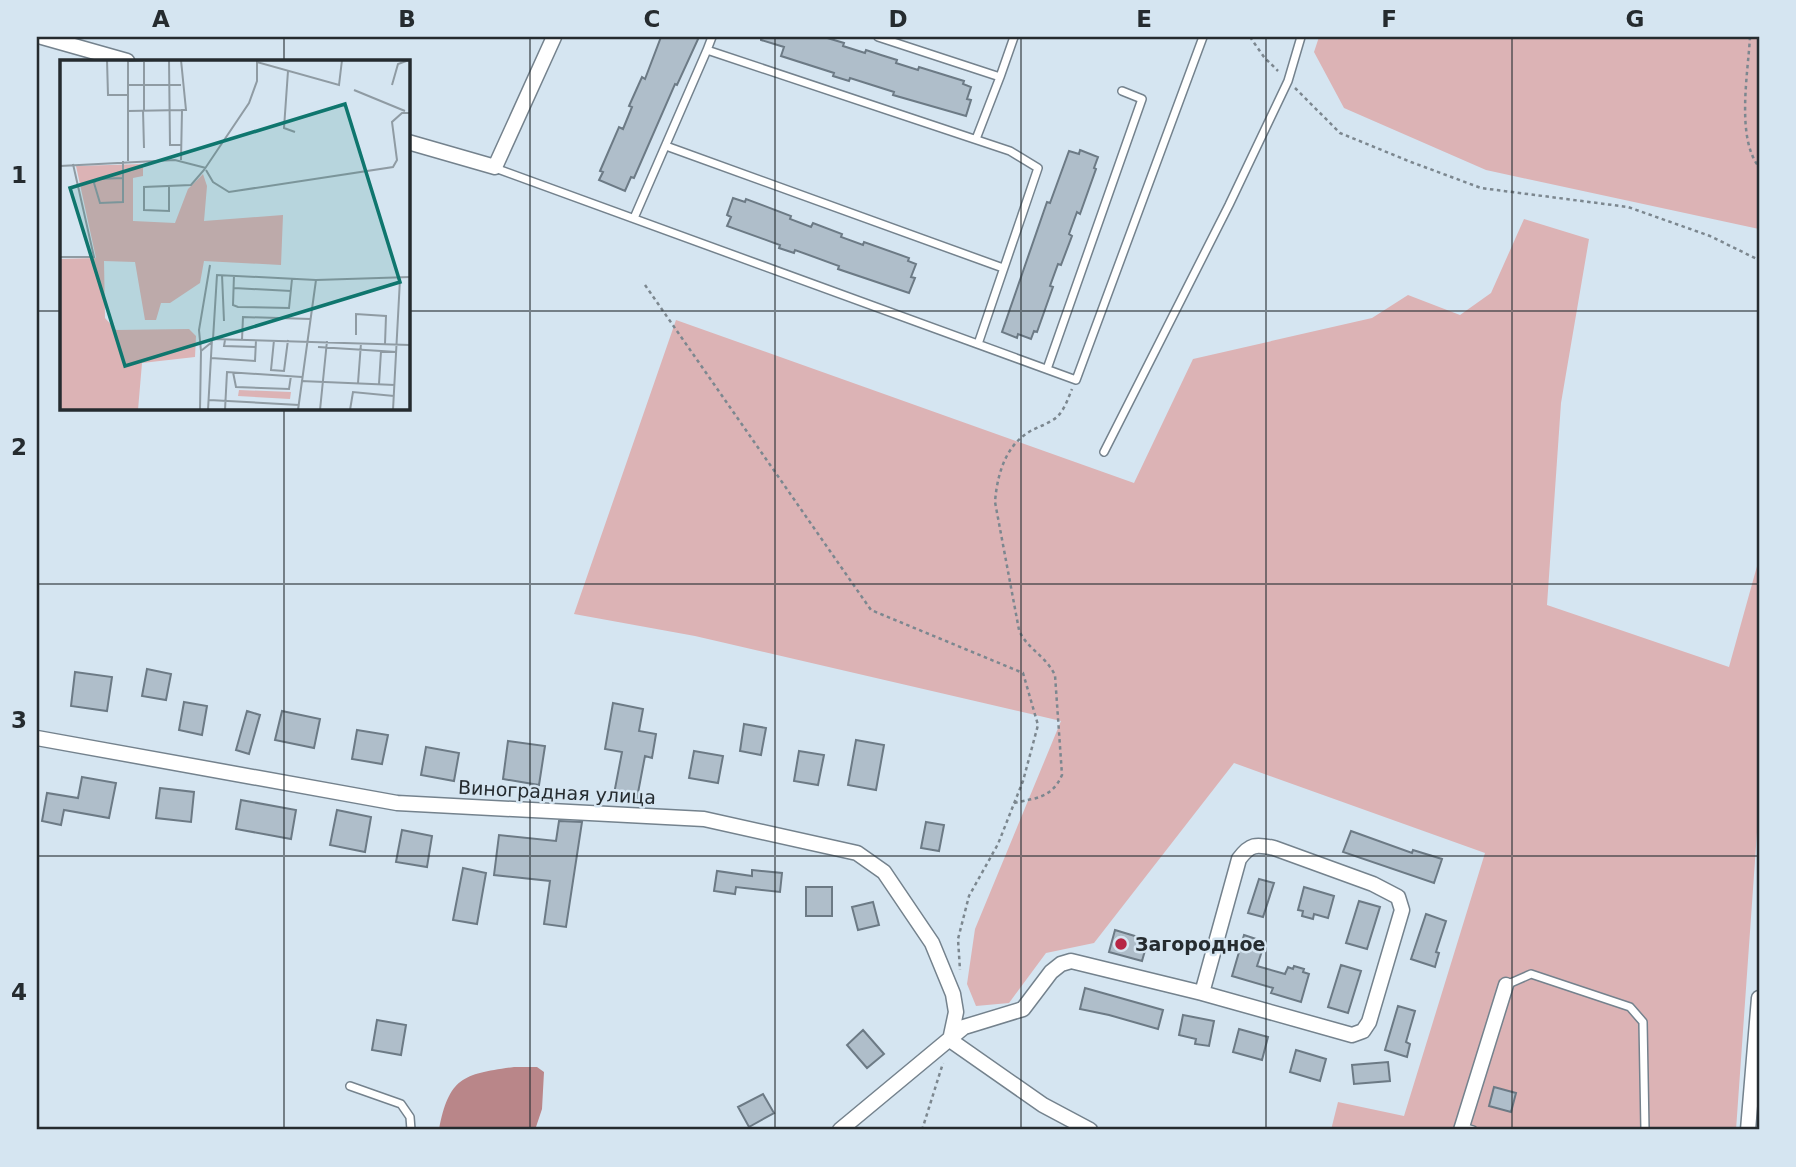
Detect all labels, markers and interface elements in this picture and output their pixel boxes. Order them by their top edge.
text: A [152,6,170,32]
text: B [398,6,416,32]
text: C [644,6,660,32]
text: D [888,6,908,32]
text: E [1136,6,1152,32]
text: F [1381,6,1397,32]
text: G [1626,6,1644,32]
inset map [60,60,410,410]
text: 1 [11,162,27,188]
text: 2 [11,434,27,460]
text: 3 [11,707,27,733]
street label: Виноградная улица [458,776,656,808]
place label: Загородное [1135,933,1265,955]
marker: Загородное [1113,936,1129,952]
text: 4 [11,979,27,1005]

